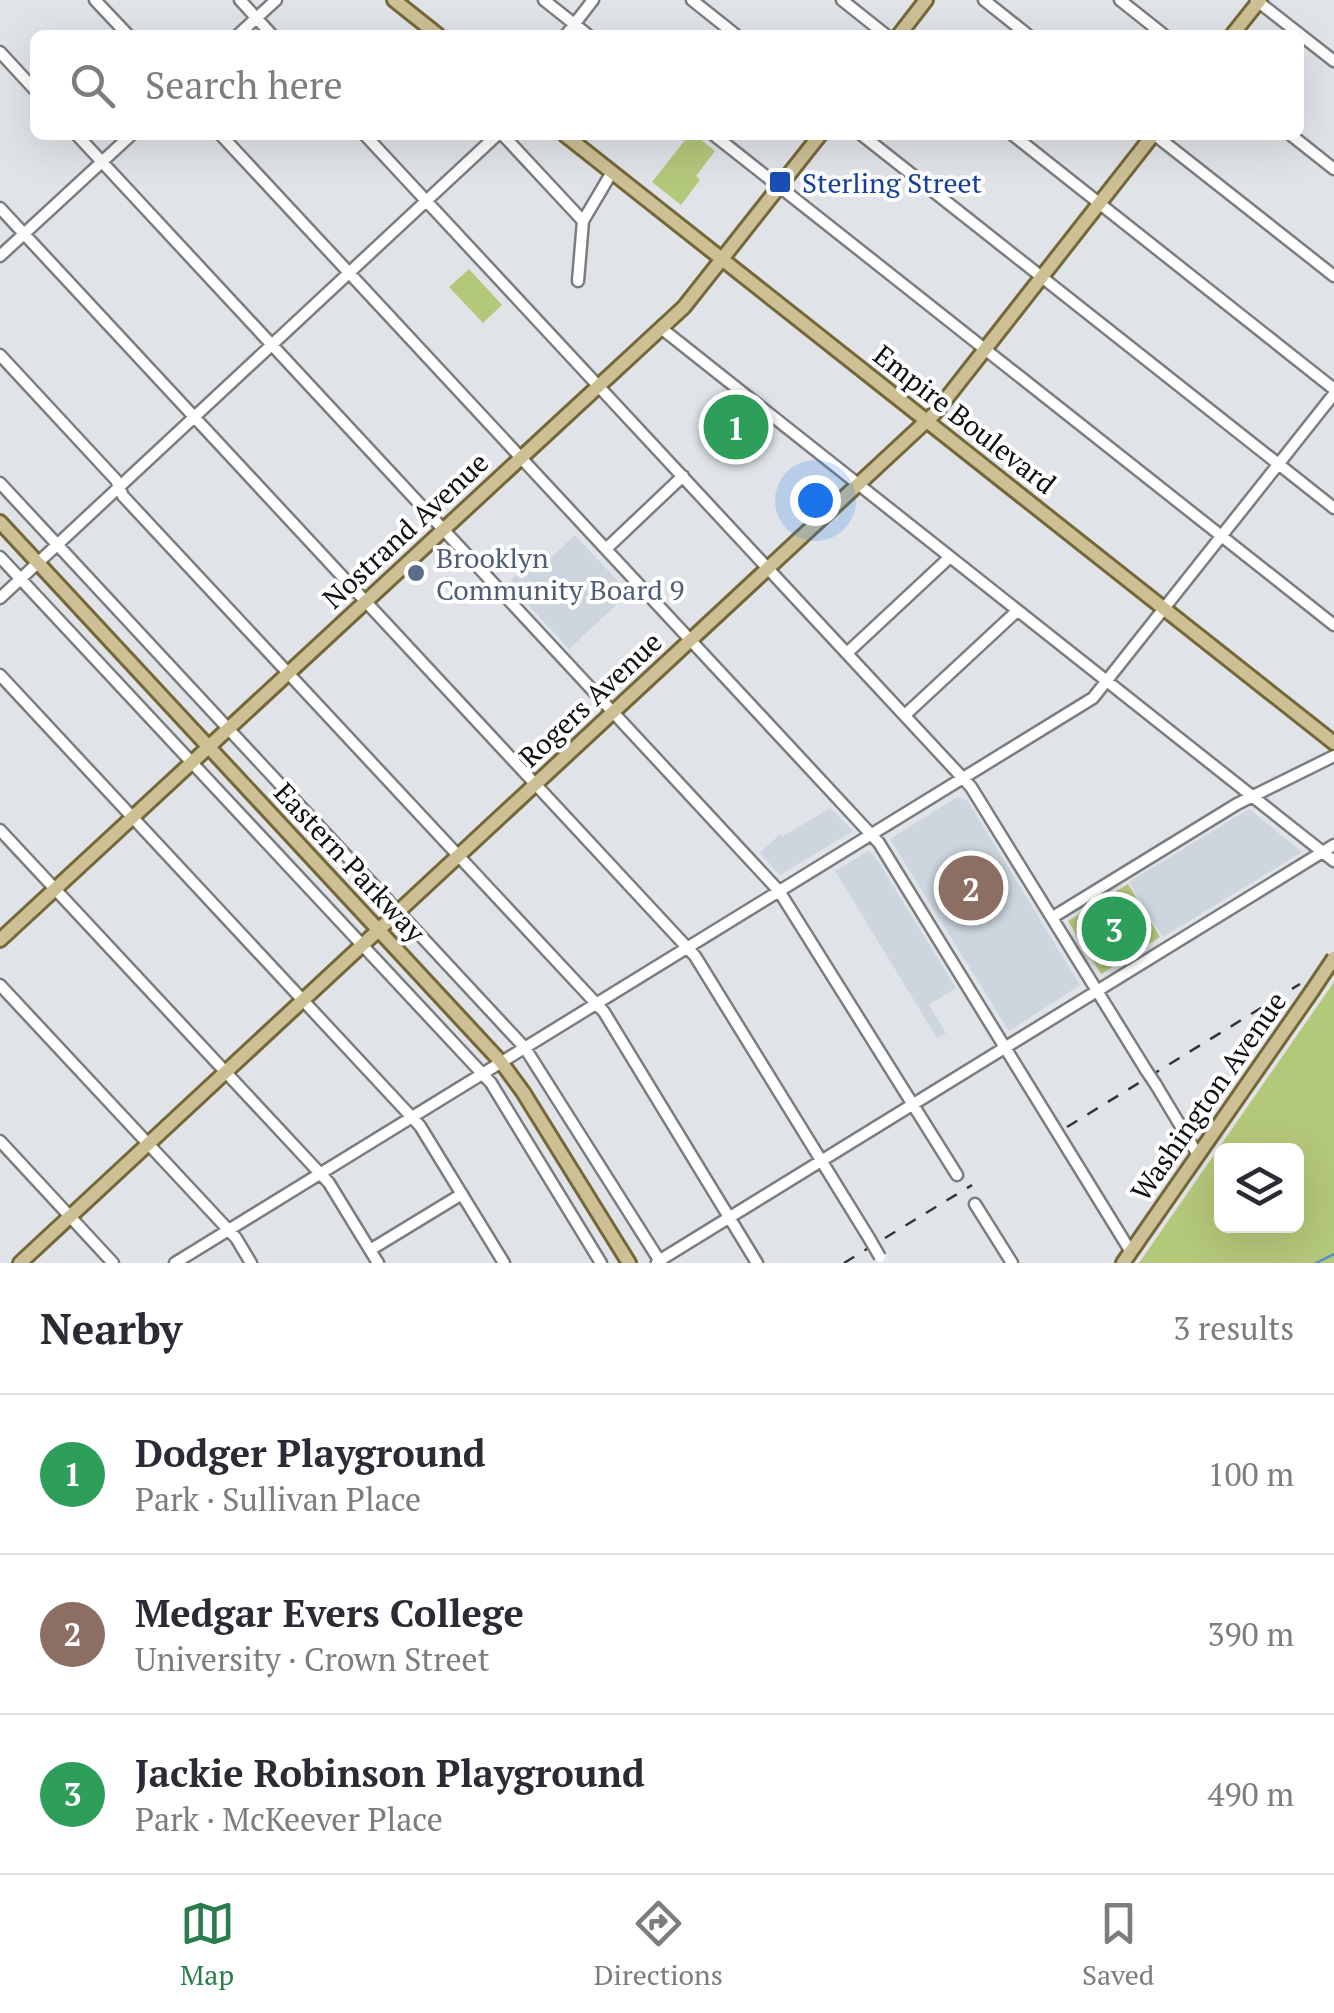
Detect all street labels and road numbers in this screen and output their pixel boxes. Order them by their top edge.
street label: Empire Boulevard [866,336,1064,502]
street label: Nostrand Avenue [314,444,496,616]
street label: Rogers Avenue [511,623,669,775]
street label: Eastern Parkway [266,774,434,951]
street label: Washington Avenue [1122,984,1294,1208]

